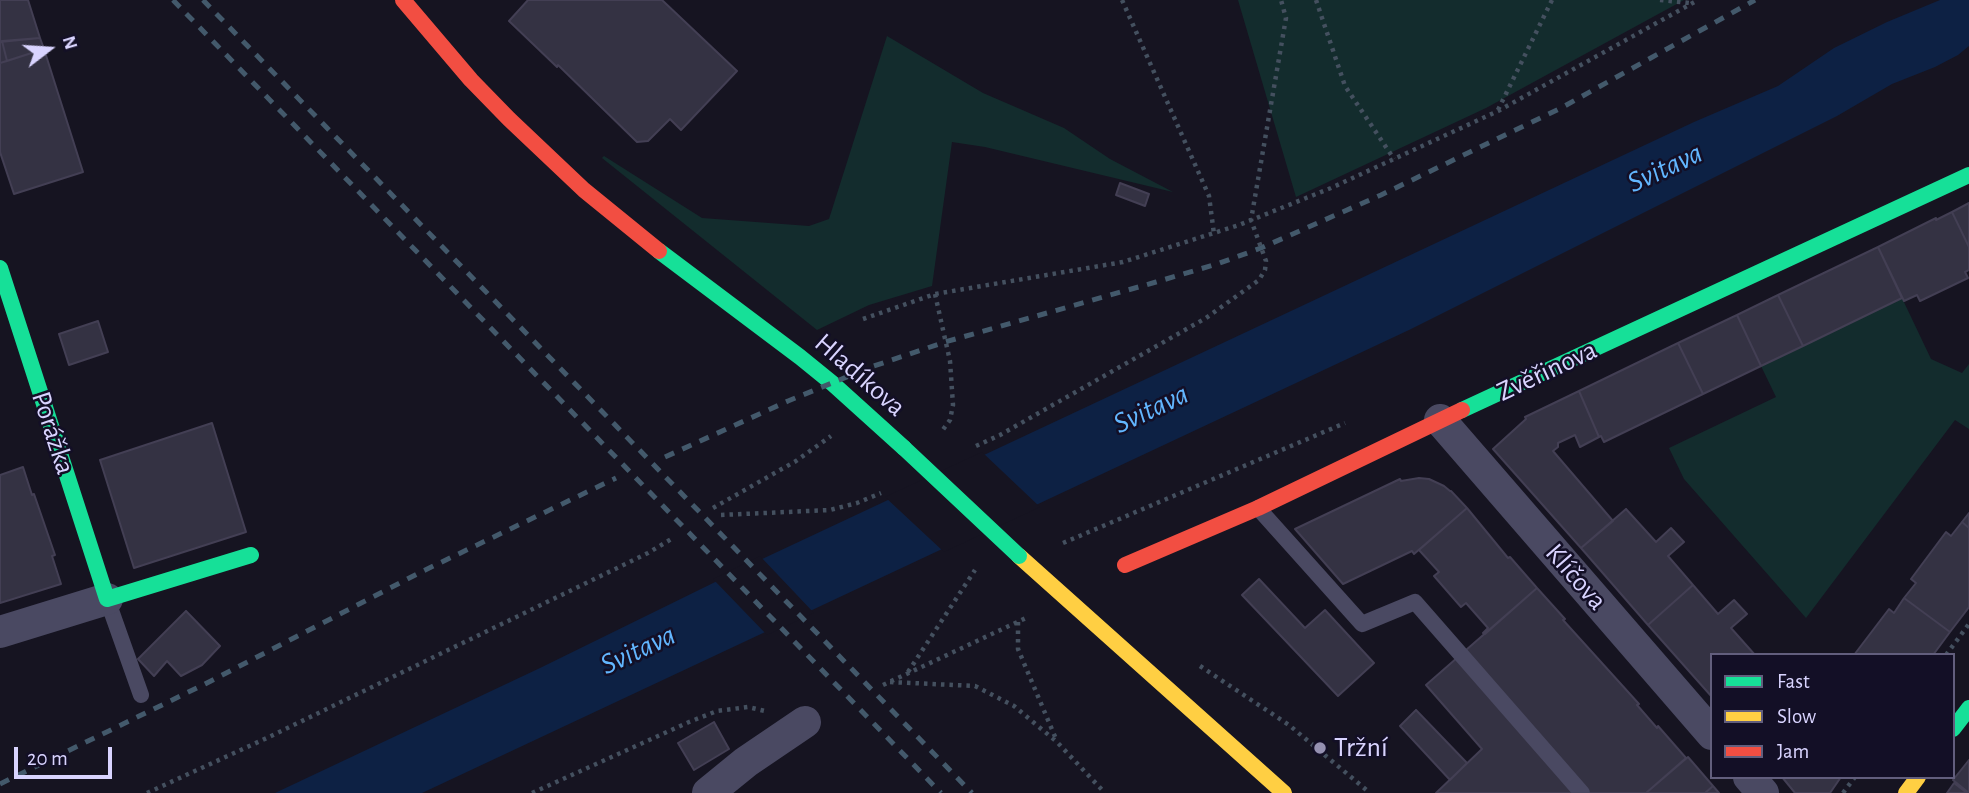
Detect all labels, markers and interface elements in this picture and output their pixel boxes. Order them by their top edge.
north arrow [14,14,84,84]
text: N [59,34,81,52]
water label: Svitava [1622,135,1708,201]
street label: Hladíkova [807,326,913,424]
street label: Zvěřinova [1492,333,1602,409]
water label: Svitava [1108,376,1194,442]
street label: Porážka [24,387,82,479]
street label: Klíčova [1538,537,1614,617]
water label: Svitava [595,617,681,683]
legend [1710,653,1955,779]
text: Fast [1777,671,1810,692]
text: Slow [1777,706,1816,727]
place label: Tržní [1334,731,1388,765]
scale bar [18,734,116,778]
marker: Tržní [1312,740,1328,756]
text: Jam [1777,741,1809,762]
text: 20 m [27,748,68,769]

